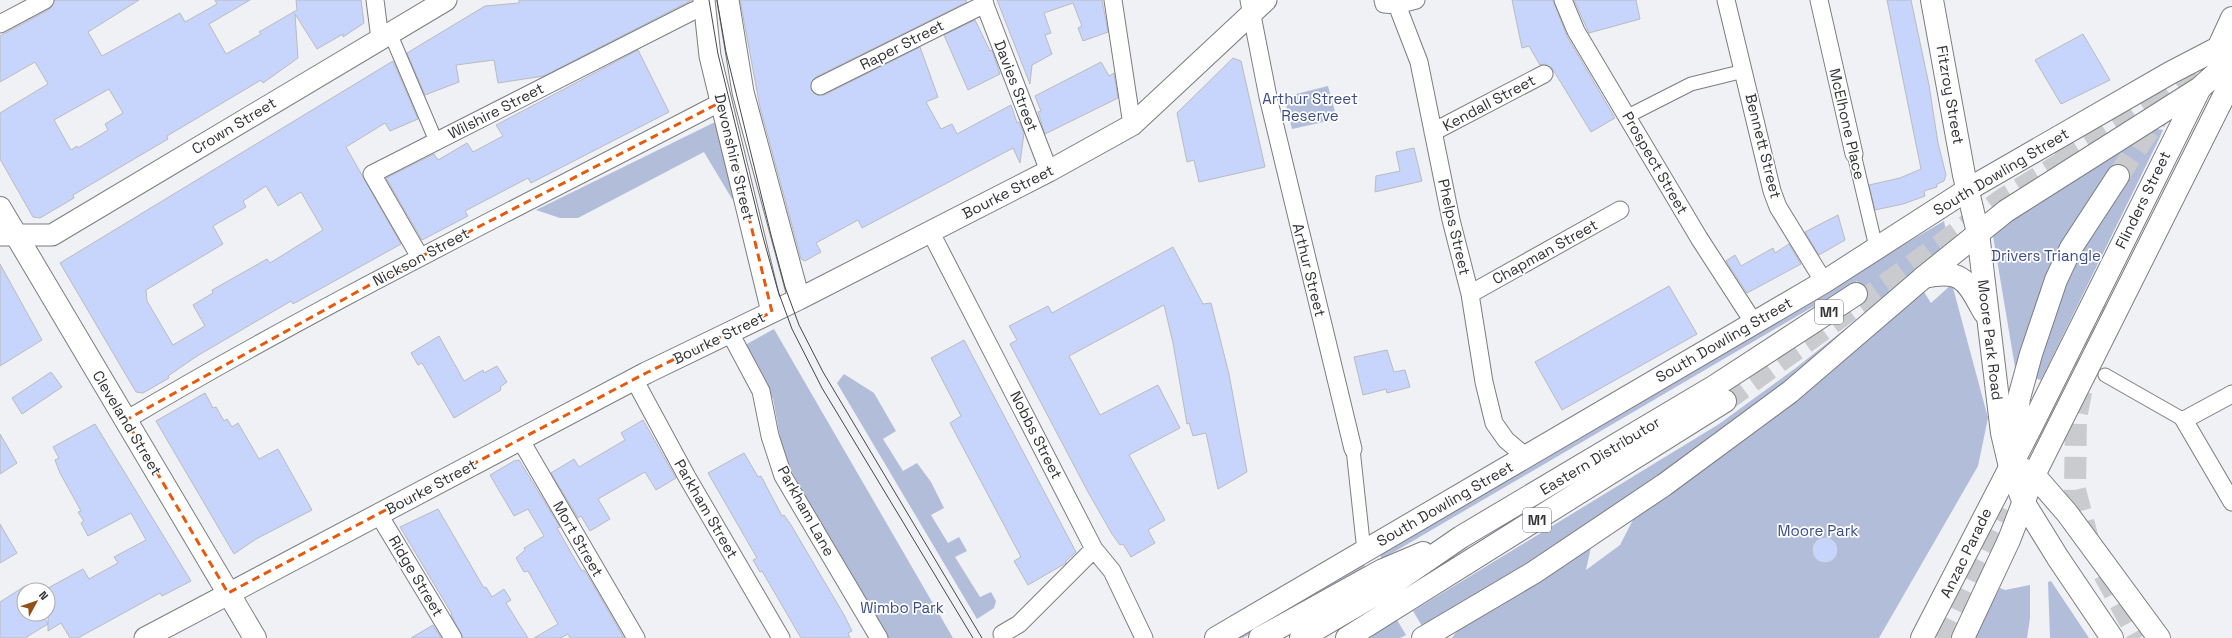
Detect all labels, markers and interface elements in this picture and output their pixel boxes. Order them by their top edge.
street label: Raper Street [856,15,947,74]
street label: Davies Street [990,37,1043,134]
street label: Fitzroy Street [1932,44,1969,146]
street label: McElhone Place [1825,66,1870,181]
street label: Kendall Street [1439,70,1538,135]
street label: Wilshire Street [445,78,547,143]
park label: Arthur Street Reserve [1262,89,1358,125]
street label: Bennett Street [1741,91,1786,200]
street label: Devonshire Street [711,92,758,222]
street label: Crown Street [188,93,279,158]
street label: Prospect Street [1618,108,1693,218]
street label: South Dowling Street [1930,124,2072,220]
street label: Flinders Street [2111,148,2174,252]
street label: Bourke Street [959,160,1057,223]
street label: Phelps Street [1434,177,1475,277]
street label: Chapman Street [1489,215,1601,288]
street label: Arthur Street [1289,221,1330,319]
street label: Nickson Street [369,223,472,290]
park label: Drivers Triangle [1991,246,2101,265]
street label: Moore Park Road [1974,278,2007,401]
street label: South Dowling Street [1652,293,1796,386]
road number: M1 [1815,300,1843,324]
street label: Bourke Street [670,307,768,368]
street label: Cleveland Street [89,367,166,479]
street label: Nobbs Street [1006,388,1067,482]
street label: Eastern Distributor [1536,412,1664,499]
street label: Bourke Street [382,455,480,518]
street label: Parkham Street [670,456,743,562]
street label: South Dowling Street [1373,457,1517,550]
street label: Parkham Lane [774,462,839,559]
street label: Mort Street [549,497,608,580]
street label: Anzac Parade [1936,505,1996,601]
road number: M1 [1523,508,1551,532]
park label: Moore Park [1778,521,1858,540]
street label: Ridge Street [385,532,448,620]
north arrow [16,582,56,622]
text: N [36,588,51,603]
park label: Wimbo Park [860,598,944,617]

